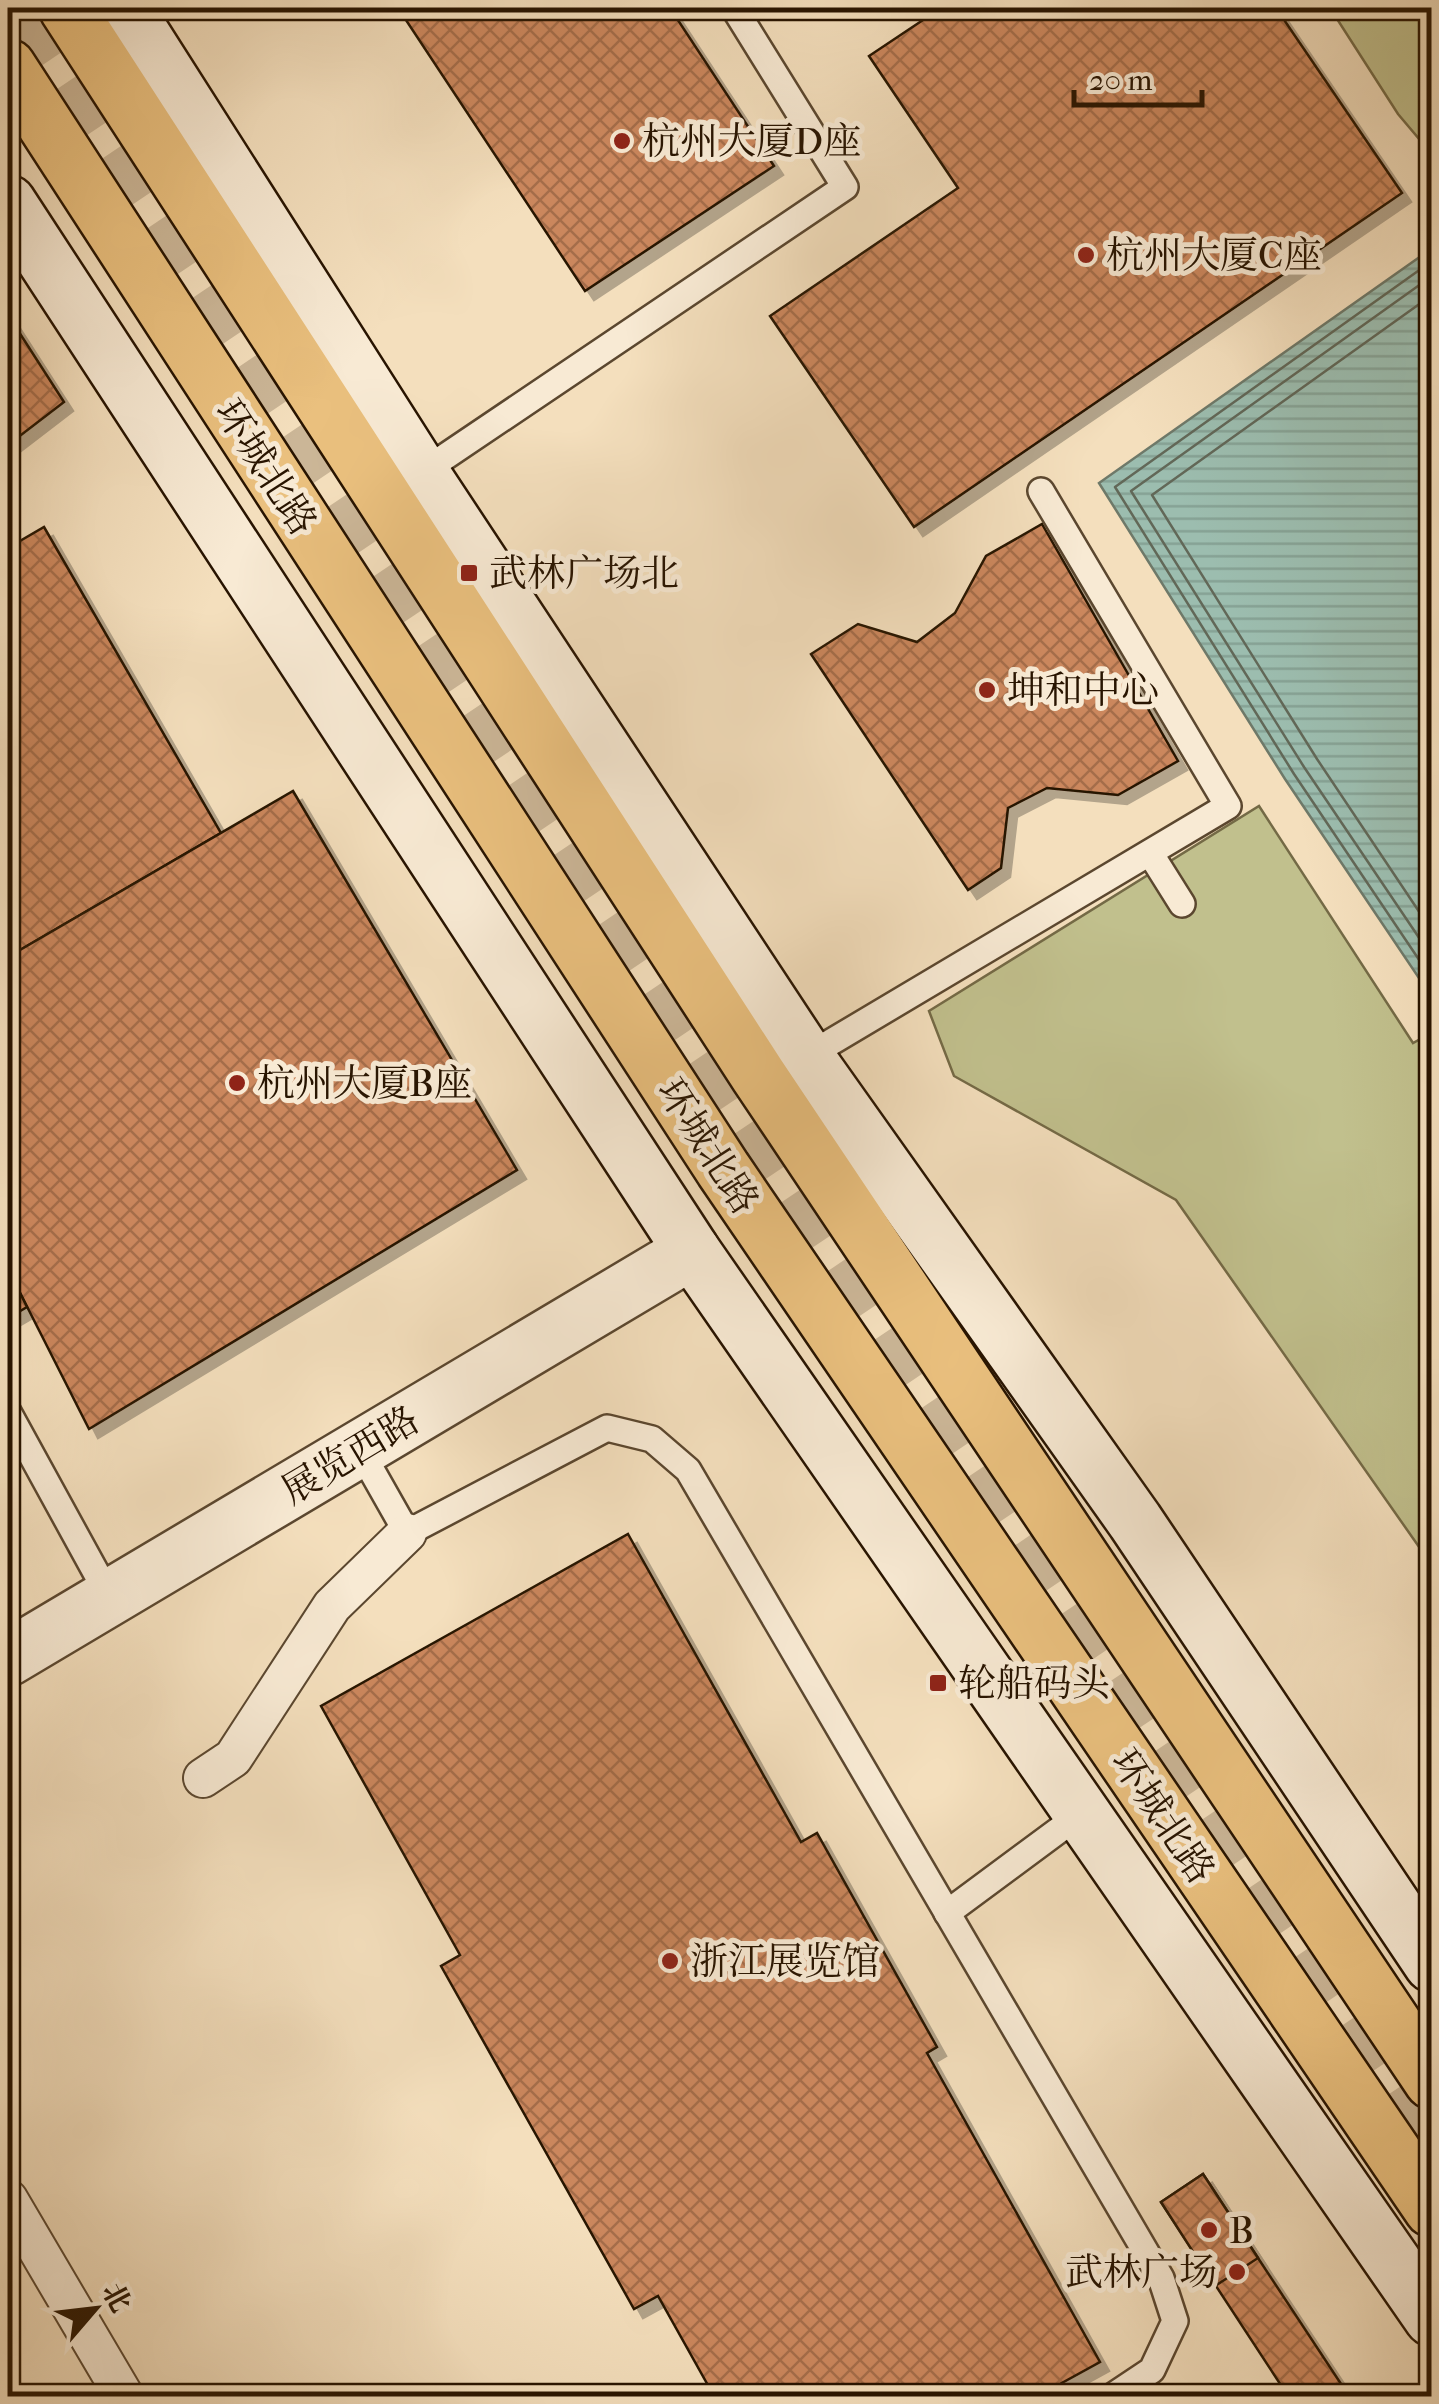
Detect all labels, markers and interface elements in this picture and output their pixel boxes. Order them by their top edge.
scale bar [1074,45,1202,107]
text: 20 m [1089,63,1152,98]
place label: 杭州大厦D座 [642,119,861,164]
marker: 杭州大厦D座 [611,130,633,152]
place label: 杭州大厦C座 [1106,233,1322,278]
marker: 杭州大厦C座 [1075,244,1097,266]
street label: 环城北路 [205,391,326,543]
place label: 武林广场北 [489,551,679,596]
marker: 武林广场北 [458,562,480,584]
place label: 坤和中心 [1007,668,1159,713]
marker: 坤和中心 [976,679,998,701]
place label: 杭州大厦B座 [257,1061,472,1106]
street label: 环城北路 [647,1070,768,1222]
marker: 杭州大厦B座 [226,1072,248,1094]
street label: 展览西路 [274,1397,427,1514]
place label: 轮船码头 [958,1661,1110,1706]
marker: 轮船码头 [927,1672,949,1694]
street label: 环城北路 [1101,1741,1224,1892]
place label: 浙江展览馆 [690,1939,880,1984]
marker: 浙江展览馆 [659,1950,681,1972]
place label: B [1229,2208,1254,2253]
marker: B [1198,2219,1220,2241]
place label: 武林广场 [1065,2250,1217,2295]
north arrow [45,2259,145,2359]
marker: 武林广场 [1226,2261,1248,2283]
text: 北 [95,2277,138,2318]

